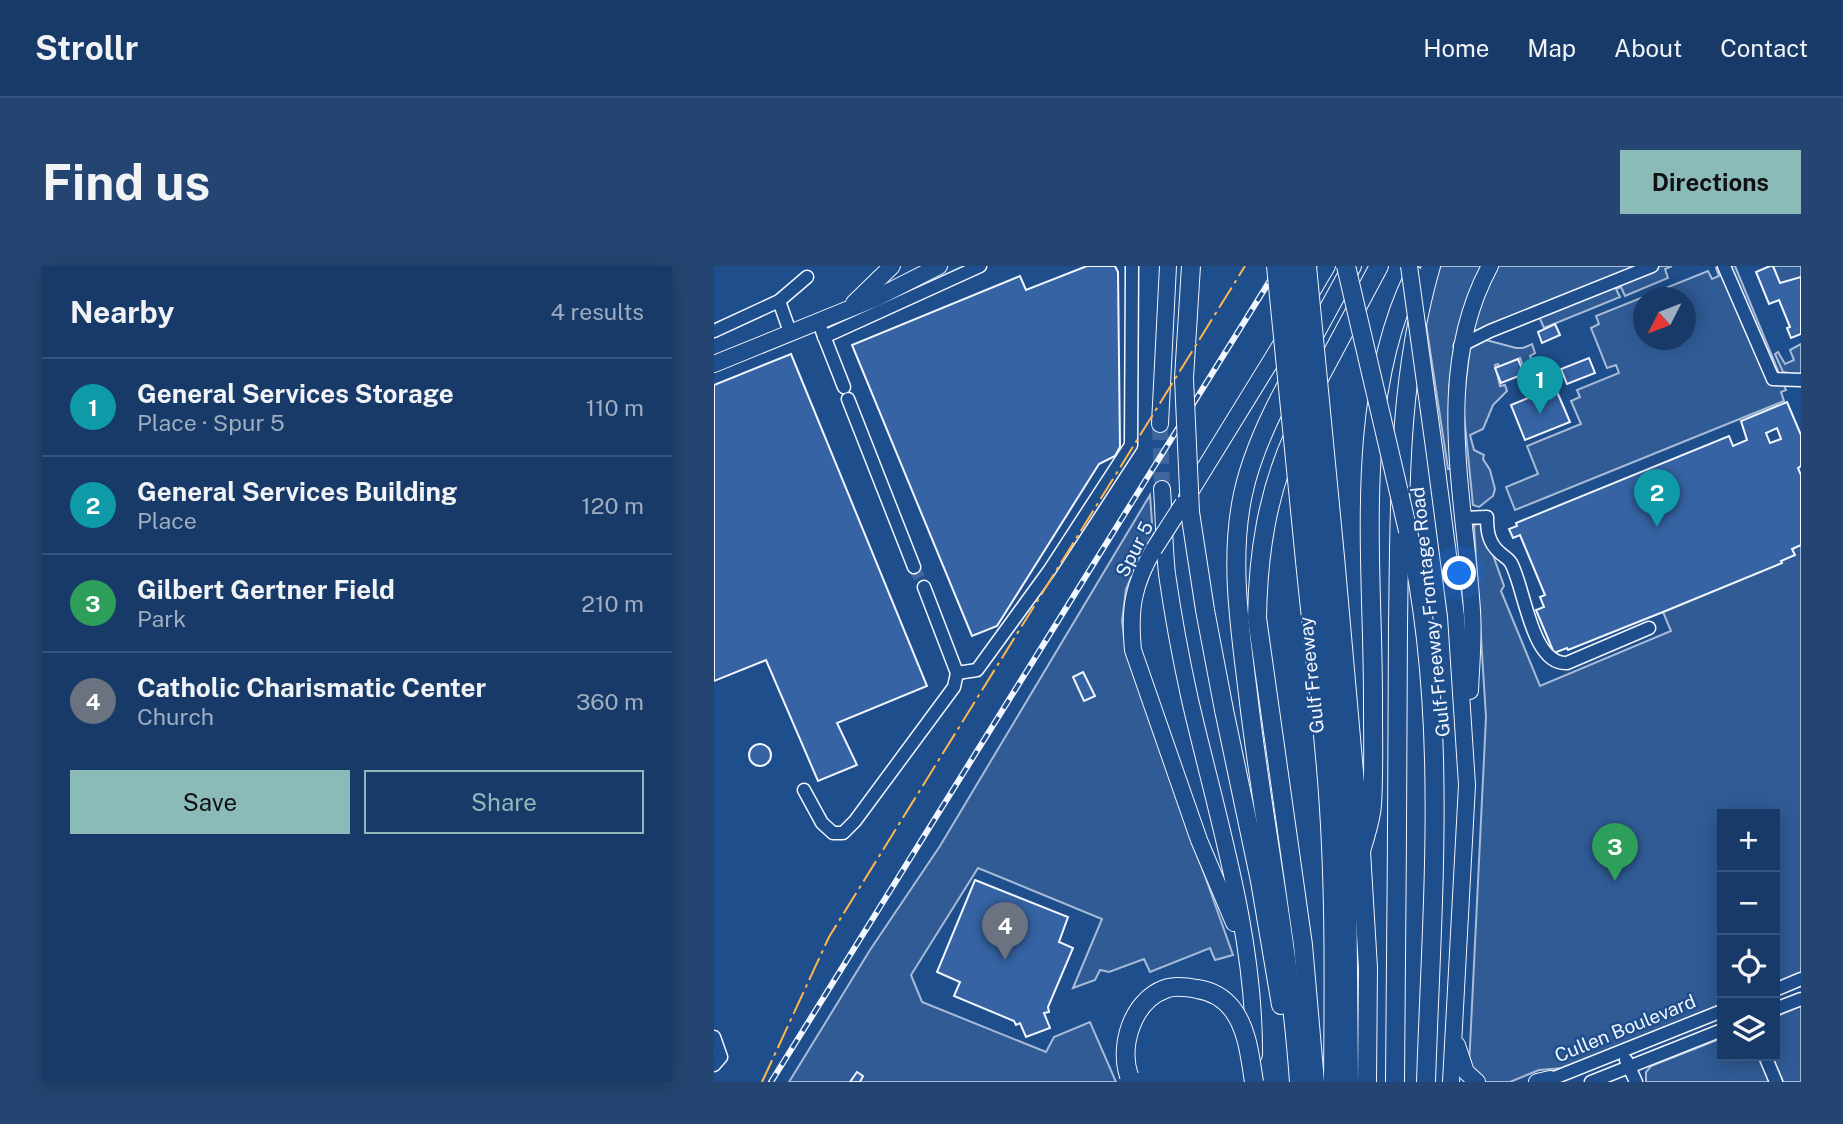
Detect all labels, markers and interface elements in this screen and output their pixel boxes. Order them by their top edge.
text: Strollr [35,29,138,67]
text: Home [1423,34,1489,62]
text: Map [1527,34,1576,62]
text: About [1614,34,1682,62]
text: Contact [1720,34,1808,62]
button: Directions [1620,150,1801,214]
text: Find us [42,153,210,211]
north arrow [1633,287,1696,350]
text: Nearby [70,294,174,330]
text: 4 results [550,298,644,325]
pin: 1 [1517,356,1563,414]
text: General Services Storage [137,378,454,409]
text: 1 [88,394,98,421]
text: 110 m [586,394,644,421]
text: Place · Spur 5 [137,409,285,436]
pin: 2 [1634,469,1680,527]
text: General Services Building [137,476,457,507]
street label: Gulf Freeway Frontage Road [1406,486,1454,738]
text: 2 [86,492,100,519]
text: 120 m [581,492,644,519]
text: Place [137,507,197,534]
street label: Spur 5 [1111,518,1157,580]
your location [1442,556,1476,590]
text: Gilbert Gertner Field [137,574,395,605]
text: 3 [85,590,101,617]
text: 210 m [581,590,644,617]
text: Park [137,605,186,632]
street label: Gulf Freeway [1294,615,1328,735]
text: Catholic Charismatic Center [137,672,486,703]
text: 4 [85,688,101,715]
text: 360 m [576,688,644,715]
text: Church [137,703,214,730]
button: Save [70,770,350,834]
button: Share [364,770,644,834]
map controls [1717,809,1780,1061]
button: + [1717,809,1780,872]
pin: 3 [1592,823,1638,881]
button: − [1717,872,1780,935]
pin: 4 [982,902,1028,960]
button: locate [1717,935,1780,998]
street label: Cullen Boulevard [1551,990,1699,1066]
button: layers [1717,998,1780,1061]

